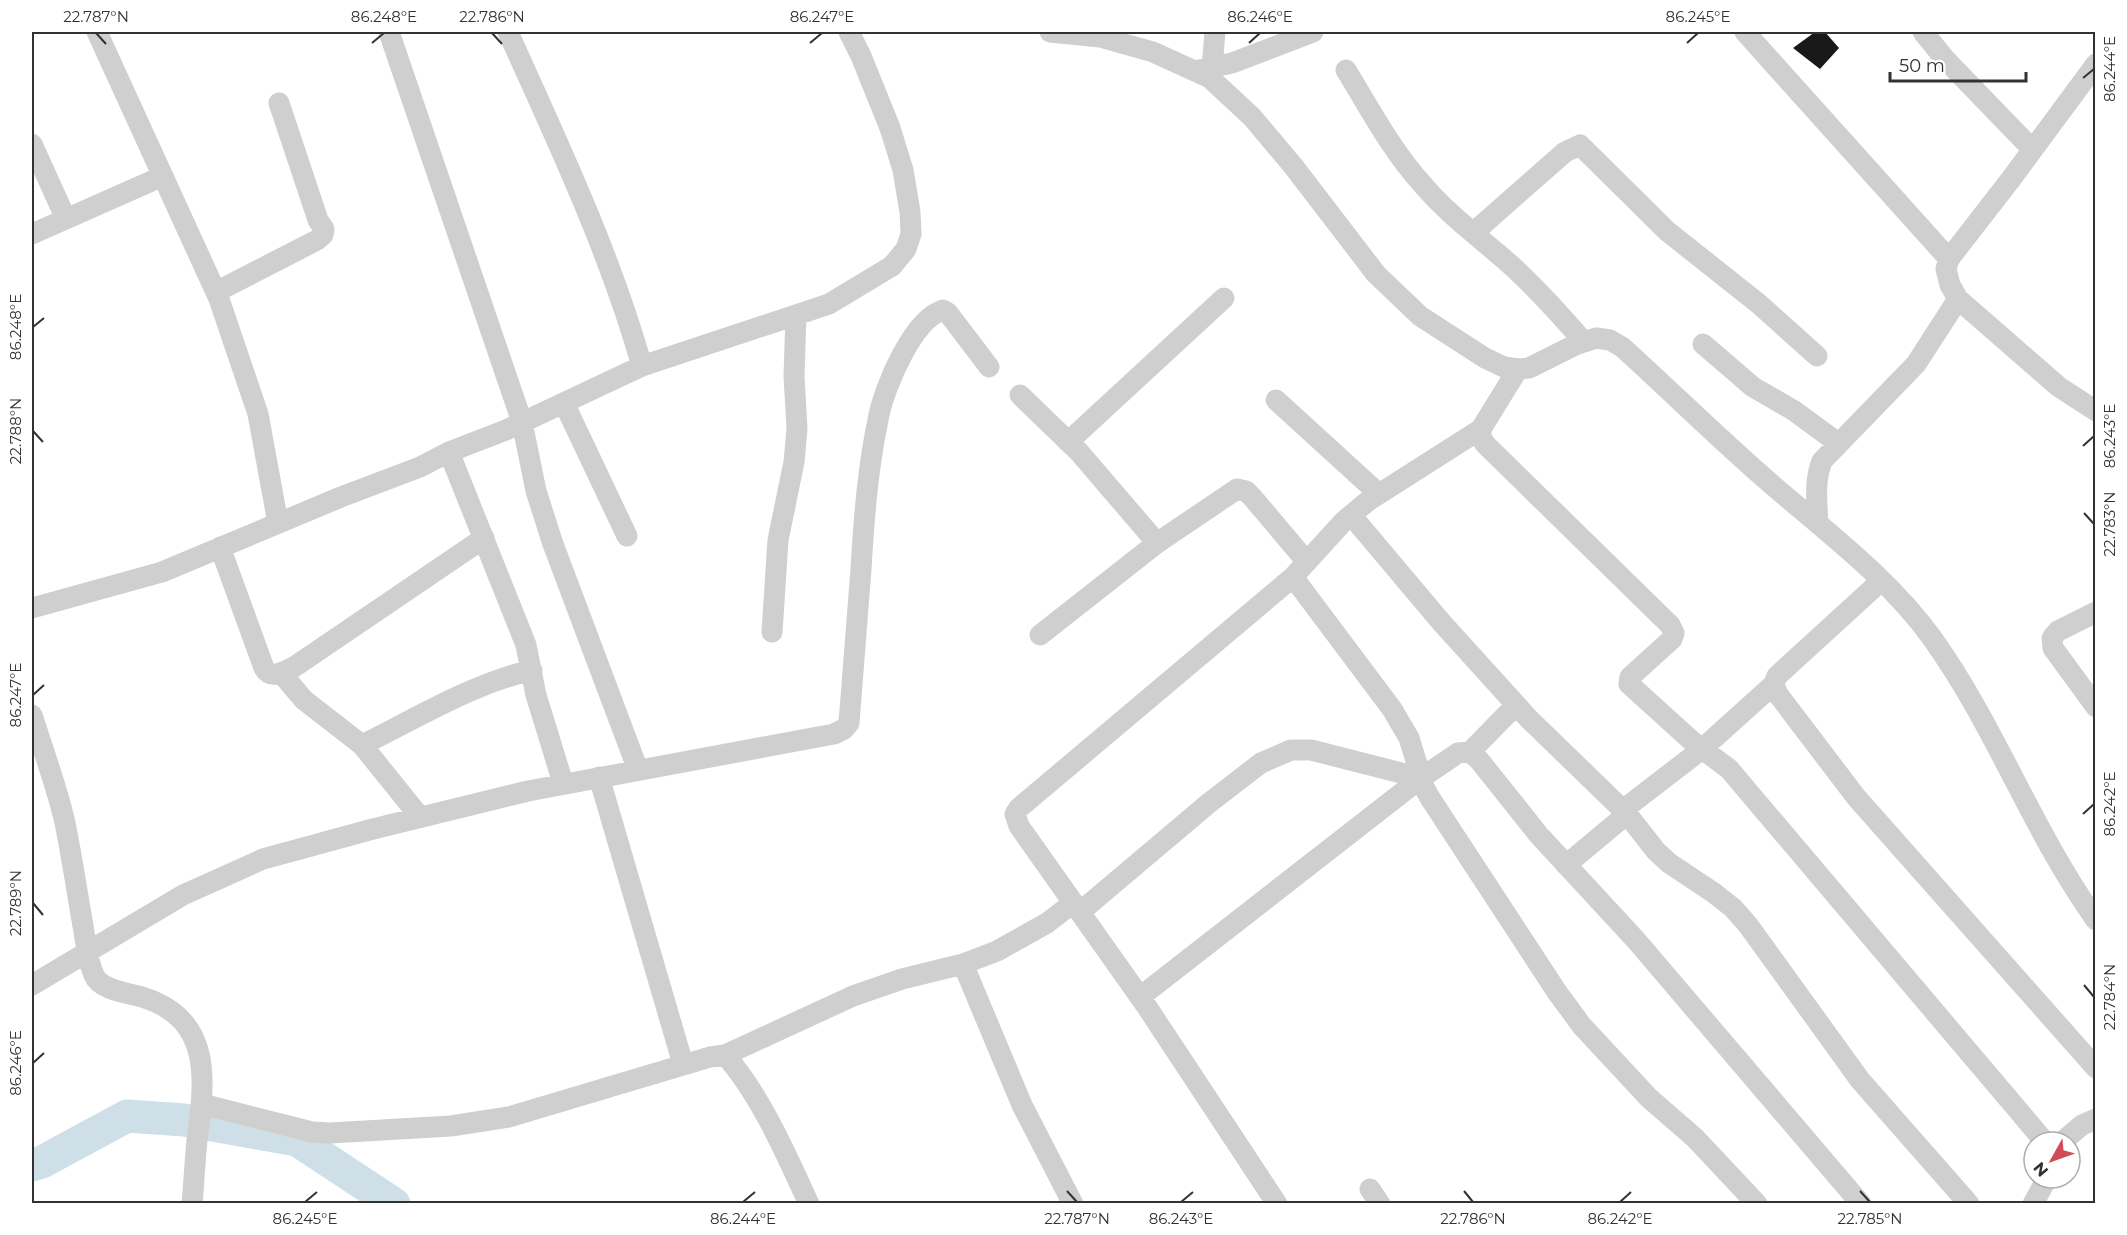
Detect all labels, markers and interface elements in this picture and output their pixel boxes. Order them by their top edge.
text: 22.787°N [63,7,129,26]
text: 86.248°E [351,7,417,26]
text: 22.786°N [459,7,525,26]
text: 86.247°E [790,7,854,26]
text: 86.246°E [1227,7,1293,26]
text: 86.245°E [1666,7,1730,26]
text: 86.244°E [2100,36,2119,102]
scale bar [1890,45,2026,83]
text: 50 m [1899,55,1945,77]
text: 86.248°E [6,294,25,360]
text: 22.788°N [6,398,25,464]
text: 86.243°E [2100,404,2119,468]
text: 22.783°N [2100,491,2119,557]
text: 86.247°E [6,663,25,727]
text: 86.242°E [2100,771,2119,837]
text: 22.789°N [6,870,25,936]
text: 22.784°N [2100,964,2119,1030]
text: 86.246°E [6,1030,25,1096]
north arrow [2022,1130,2082,1190]
text: N [2029,1158,2052,1180]
text: 86.245°E [273,1209,337,1228]
text: 86.244°E [710,1209,776,1228]
text: 22.787°N [1044,1209,1110,1228]
text: 86.243°E [1149,1209,1213,1228]
text: 22.786°N [1440,1209,1506,1228]
text: 86.242°E [1587,1209,1653,1228]
text: 22.785°N [1837,1209,1903,1228]

